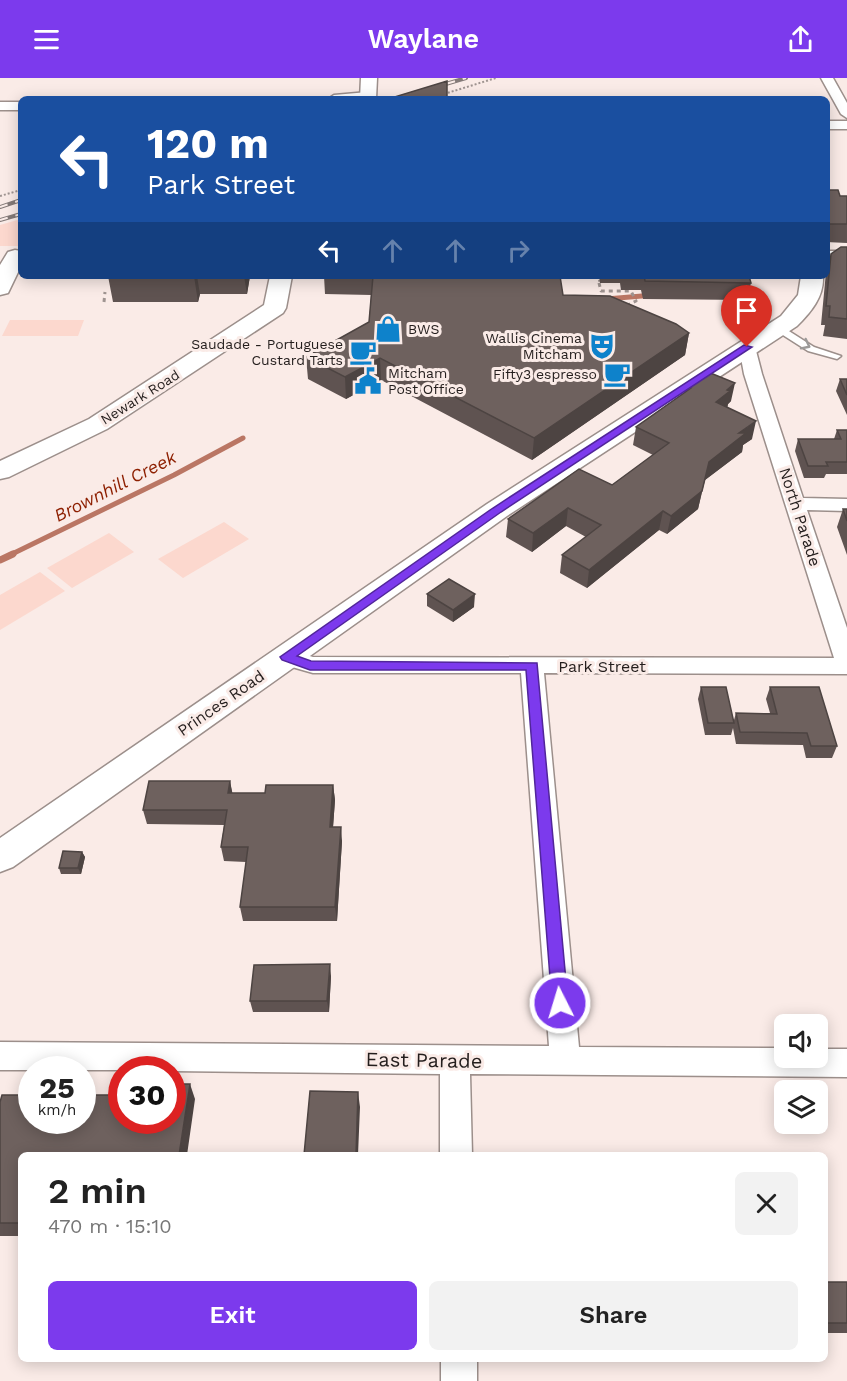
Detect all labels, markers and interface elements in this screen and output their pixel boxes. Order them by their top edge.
icon: menu [30,23,63,56]
text: Waylane [368,23,479,55]
icon: share [784,23,817,56]
text: 120 m [147,119,269,168]
icon: left [48,120,126,198]
text: Park Street [147,169,295,201]
icon: left [313,234,346,267]
icon: ahead [376,234,409,267]
icon: ahead [439,234,472,267]
icon: right [502,234,535,267]
pin [721,285,772,347]
icon: arrive [730,294,763,327]
shop icon: BWS [373,314,403,344]
place label: BWS [408,321,439,337]
place label: Wallis Cinema Mitcham [485,330,582,362]
theatre icon: Wallis Cinema Mitcham [587,331,617,361]
place label: Saudade - Portuguese Custard Tarts [191,336,343,368]
cafe icon: Saudade - Portuguese Custard Tarts [348,337,378,367]
one-way arrow [800,338,810,349]
cafe icon: Fifty3 espresso [602,359,632,389]
place label: Mitcham Post Office [388,365,464,397]
street label: Newark Road [98,366,182,428]
public building icon: Mitcham Post Office [353,366,383,396]
place label: Fifty3 espresso [493,366,597,382]
water label: Brownhill Creek [50,446,181,526]
street label: North Parade [775,465,825,569]
street label: Park Street [558,657,646,676]
street label: Princes Road [174,666,268,740]
position arrow [528,971,592,1035]
map controls [774,1014,828,1134]
button: sound [774,1014,828,1068]
street label: East Parade [365,1047,483,1073]
speed limit sign: 30 [108,1056,186,1134]
text: 25 [39,1070,75,1105]
button: layers [774,1080,828,1134]
text: km/h [38,1101,76,1119]
text: 2 min [48,1170,147,1212]
button: close [735,1172,798,1235]
text: 470 m · 15:10 [48,1214,172,1238]
button: Exit [48,1281,417,1350]
button: Share [429,1281,798,1350]

